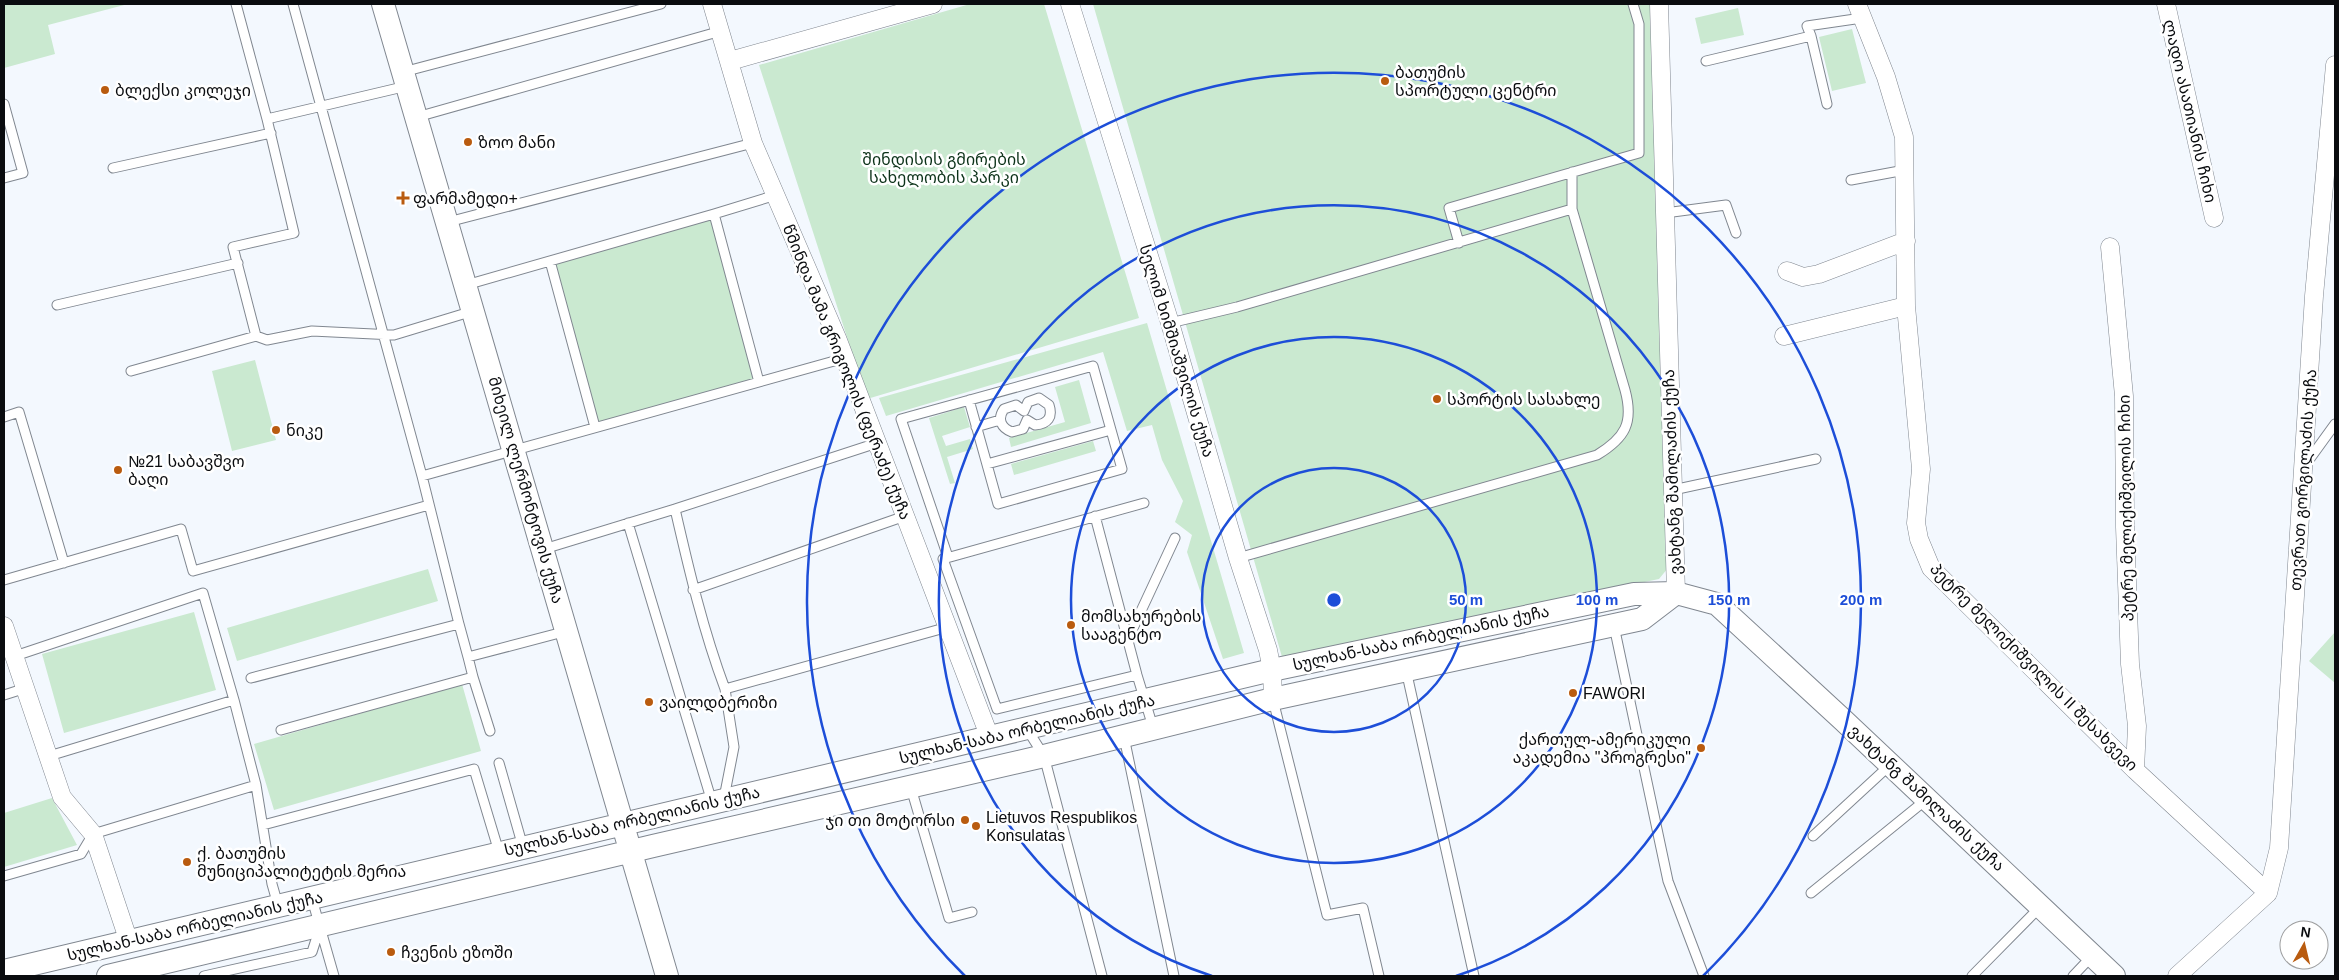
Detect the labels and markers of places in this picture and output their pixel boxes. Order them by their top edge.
place label: ბათუმის სპორტული ცენტრი [1395,64,1556,101]
marker: ბათუმის სპორტული ცენტრი [1379,75,1391,87]
place label: ბლექსი კოლეჯი [115,82,251,101]
marker: ბლექსი კოლეჯი [99,84,111,96]
place label: ზოო მანი [478,134,555,151]
marker: ზოო მანი [462,136,474,148]
place label: ფარმამედი+ [413,190,518,209]
marker: ფარმამედი+ [397,192,409,204]
place label: სპორტის სასახლე [1447,391,1600,410]
marker: სპორტის სასახლე [1431,393,1443,405]
place label: ნიკე [286,422,323,440]
marker: ნიკე [270,424,282,436]
place label: №21 საბავშვო ბაღი [128,453,245,489]
marker: №21 საბავშვო ბაღი [112,464,124,476]
centre of rings [1325,591,1343,609]
place label: მომსახურების სააგენტო [1081,608,1202,644]
marker: მომსახურების სააგენტო [1065,619,1077,631]
place label: FAWORI [1583,685,1646,702]
marker: FAWORI [1567,687,1579,699]
place label: ვაილდბერიზი [659,694,777,713]
marker: ვაილდბერიზი [643,696,655,708]
place label: ქართულ-ამერიკული აკადემია "პროგრესი" [1513,731,1691,768]
marker: ქართულ-ამერიკული აკადემია "პროგრესი" [1695,742,1707,754]
place label: Lietuvos Respublikos Konsulatas [986,809,1137,844]
place label: ჯი თი მოტორსი [825,812,955,830]
marker: ჯი თი მოტორსი [959,814,971,826]
marker: Lietuvos Respublikos Konsulatas [970,820,982,832]
place label: ქ. ბათუმის მუნიციპალიტეტის მერია [197,845,406,882]
marker: ქ. ბათუმის მუნიციპალიტეტის მერია [181,856,193,868]
place label: ჩვენის ეზოში [401,944,513,962]
marker: ჩვენის ეზოში [385,946,397,958]

